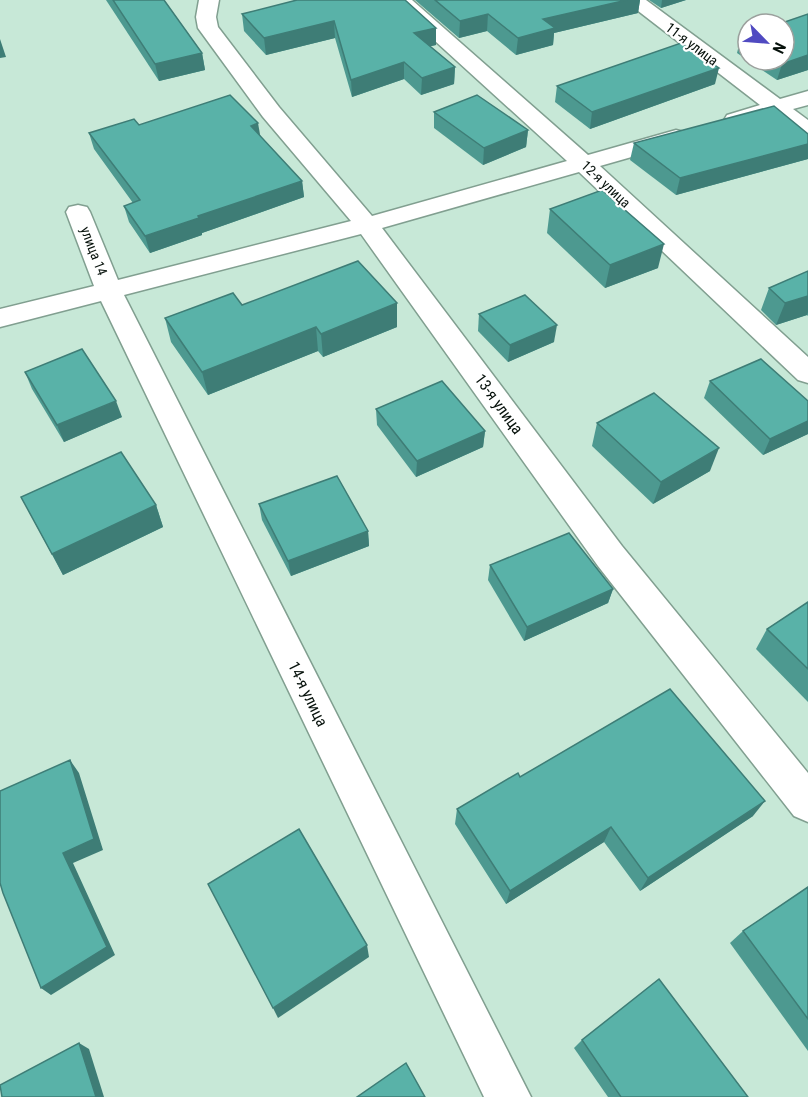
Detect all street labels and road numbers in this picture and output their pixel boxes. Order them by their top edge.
street label: 11-я улица [663,19,721,69]
street label: 12-я улица [578,157,634,211]
street label: улица 14 [77,224,111,278]
street label: 13-я улица [471,370,527,438]
street label: 14-я улица [284,658,332,730]

